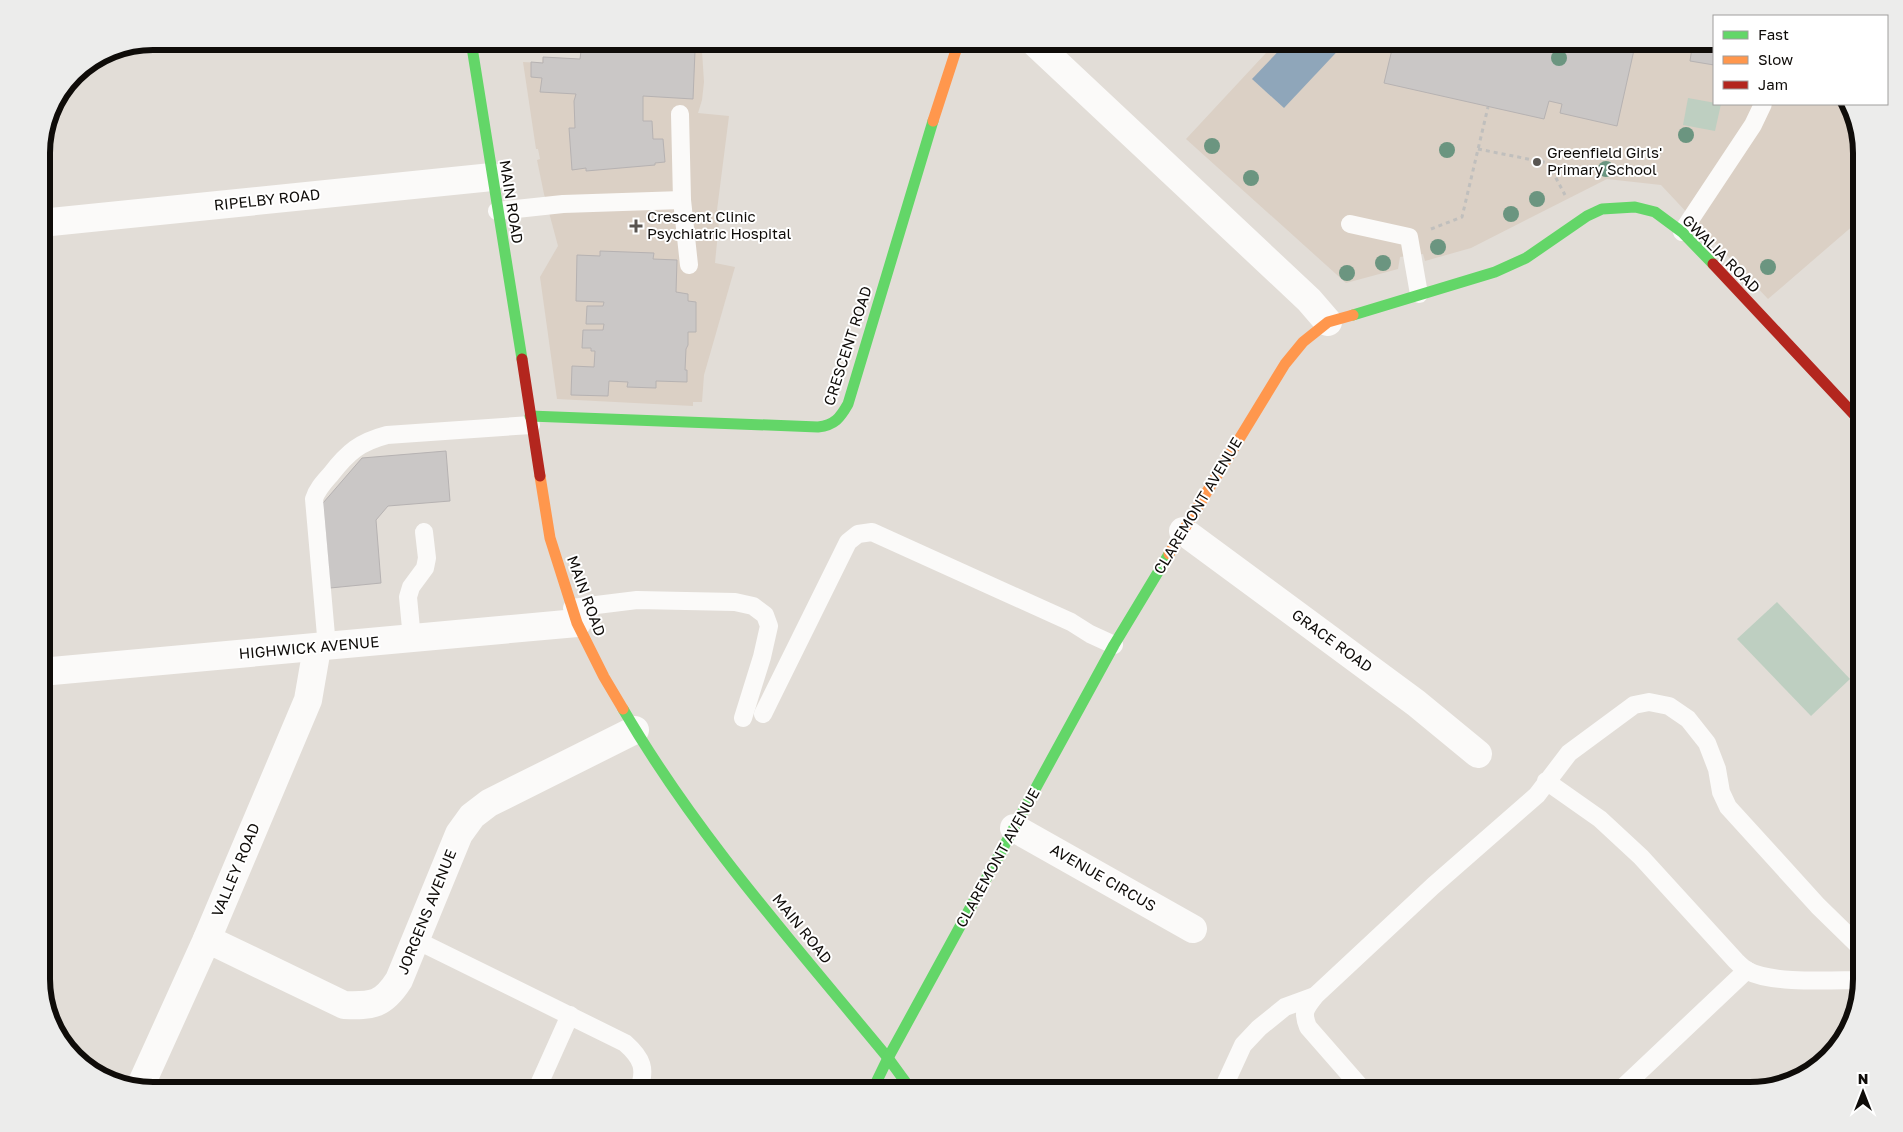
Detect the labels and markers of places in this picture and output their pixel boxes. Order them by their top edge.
place label: Greenfield Girls' Primary School [1547,143,1662,178]
marker: Greenfield Girls' Primary School [1531,156,1543,168]
place label: Crescent Clinic Psychiatric Hospital [647,207,791,242]
marker: Crescent Clinic Psychiatric Hospital [629,219,643,233]

